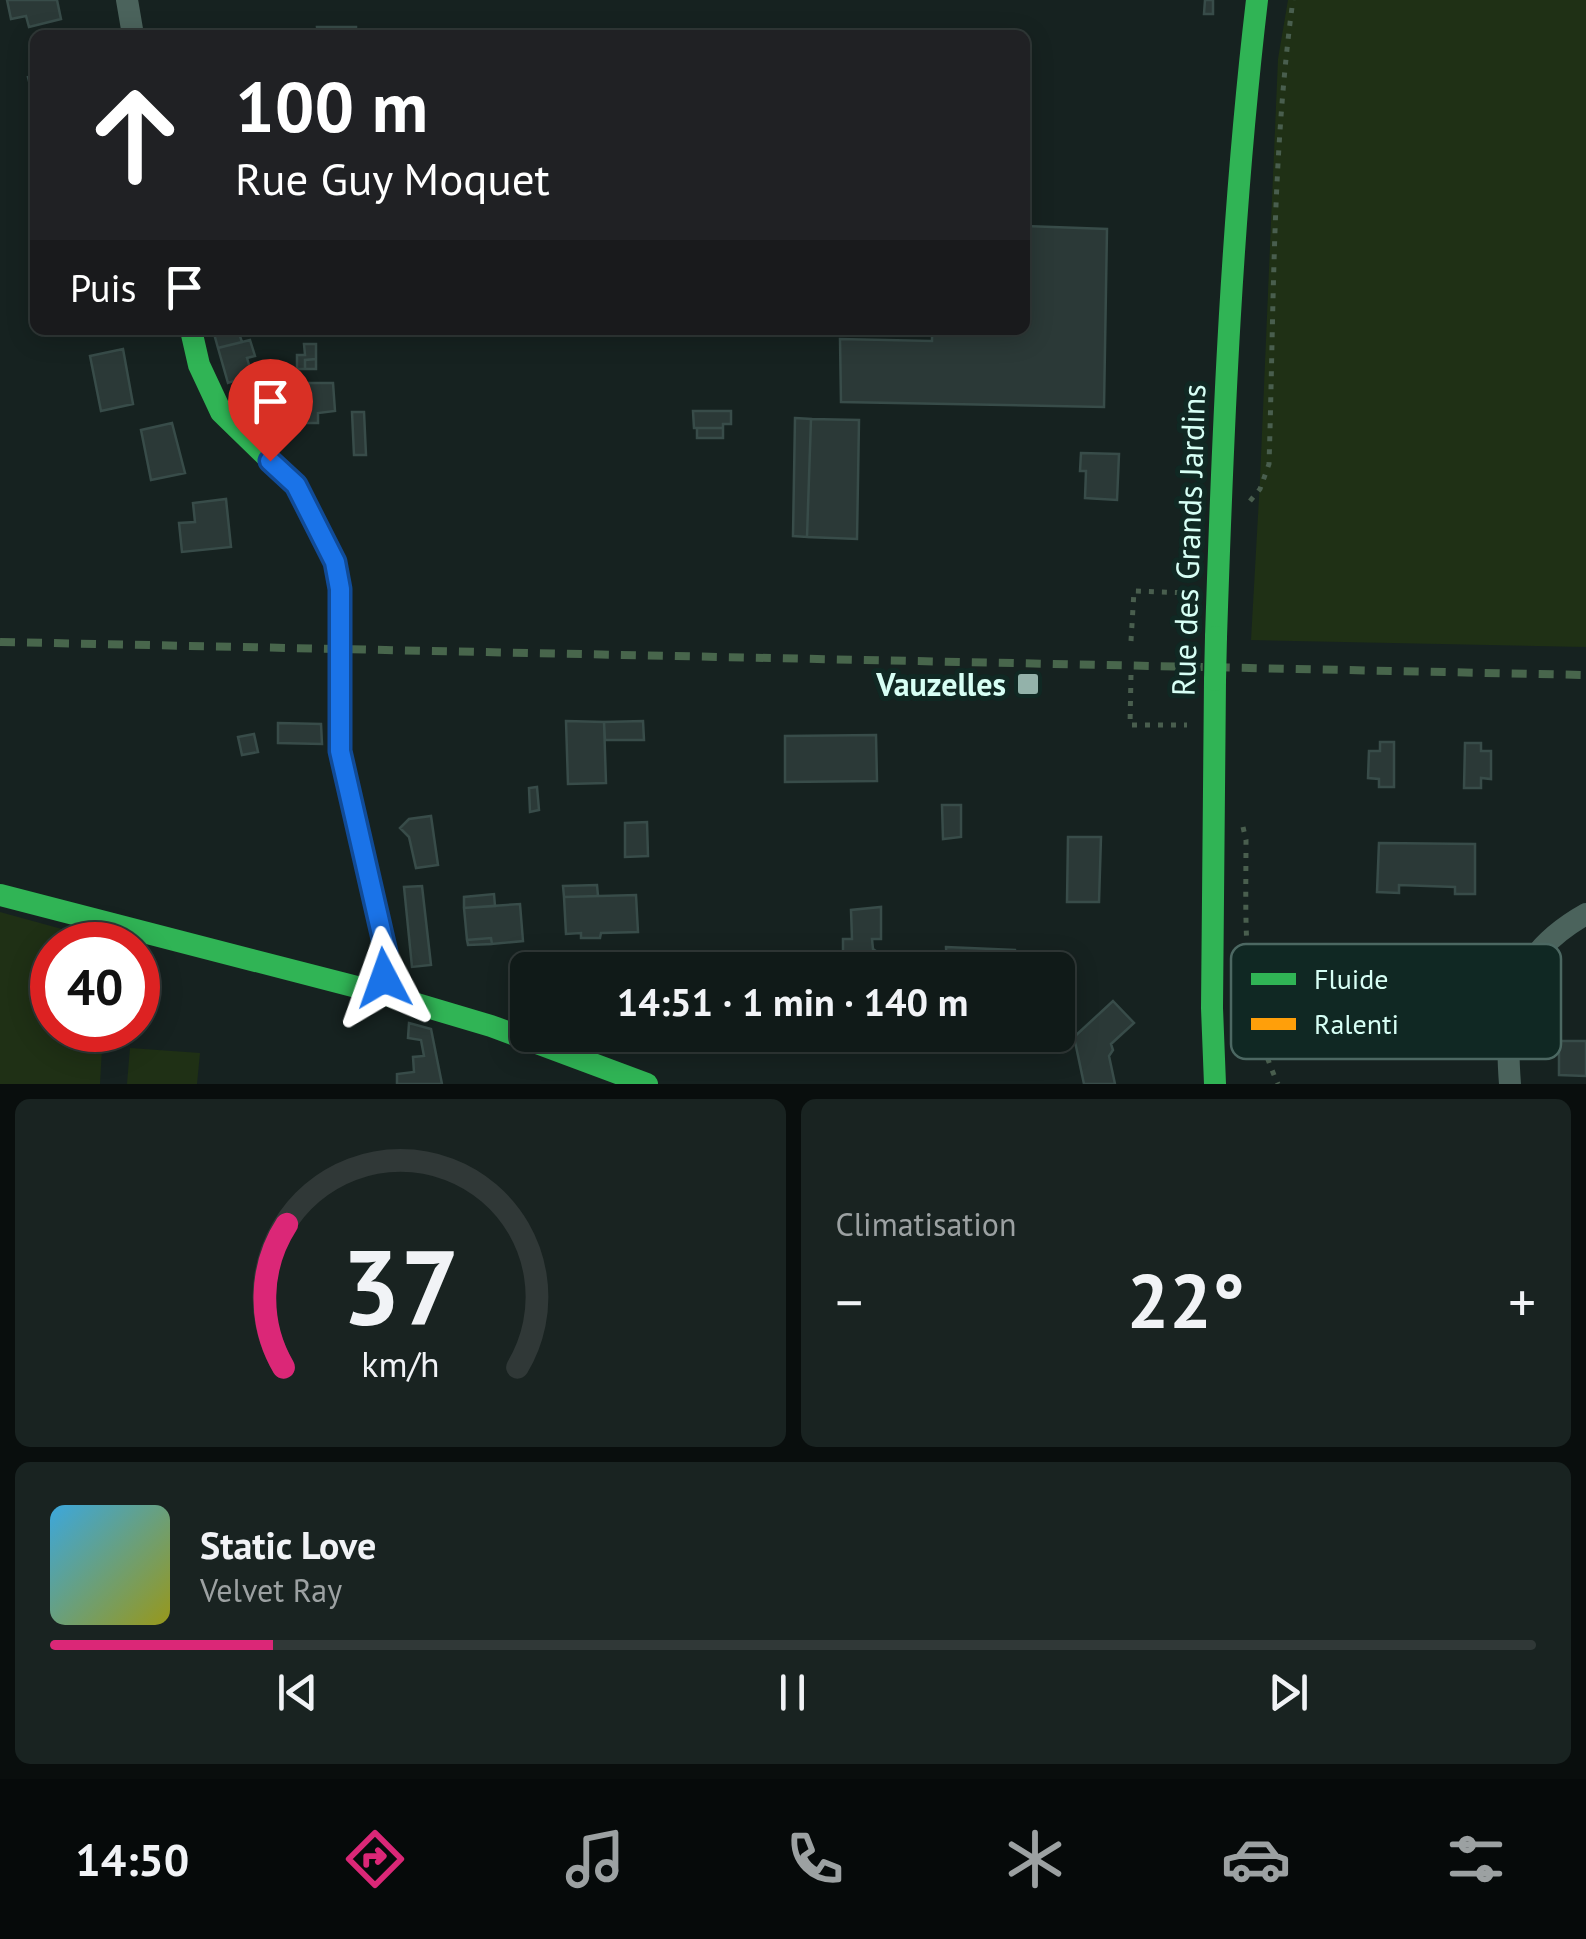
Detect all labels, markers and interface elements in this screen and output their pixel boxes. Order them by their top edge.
text: 100 m [235,61,428,151]
icon: ahead [70,70,200,200]
text: Rue Guy Moquet [235,149,550,207]
icon: arrive [157,260,212,315]
text: Puis [70,263,137,312]
pin [228,359,313,462]
icon: arrive [243,374,298,429]
street label: Rue des Grands Jardins [1162,383,1214,697]
place label: Vauzelles [875,663,1006,705]
marker: Vauzelles [1015,671,1041,697]
speed limit sign: 40 [30,922,160,1052]
position arrow [332,926,436,1030]
legend [1231,944,1561,1059]
text: Fluide [1314,960,1389,997]
text: 14:51 · 1 min · 140 m [617,977,968,1026]
text: Ralenti [1314,1005,1399,1042]
text: Climatisation [836,1203,1016,1245]
text: 37 [341,1219,459,1354]
text: 22° [1127,1252,1245,1349]
text: − [836,1266,863,1337]
text: + [1508,1266,1536,1337]
text: km/h [361,1341,439,1387]
text: Static Love [200,1520,376,1569]
text: Velvet Ray [200,1569,342,1611]
icon: previous [270,1665,325,1720]
icon: pause [765,1665,820,1720]
icon: next [1261,1665,1316,1720]
icon: directions [340,1824,410,1894]
icon: music [560,1824,630,1894]
icon: phone [780,1824,850,1894]
icon: climate [1000,1824,1070,1894]
icon: car [1221,1824,1291,1894]
icon: filters [1441,1824,1511,1894]
text: 14:50 [75,1830,189,1888]

